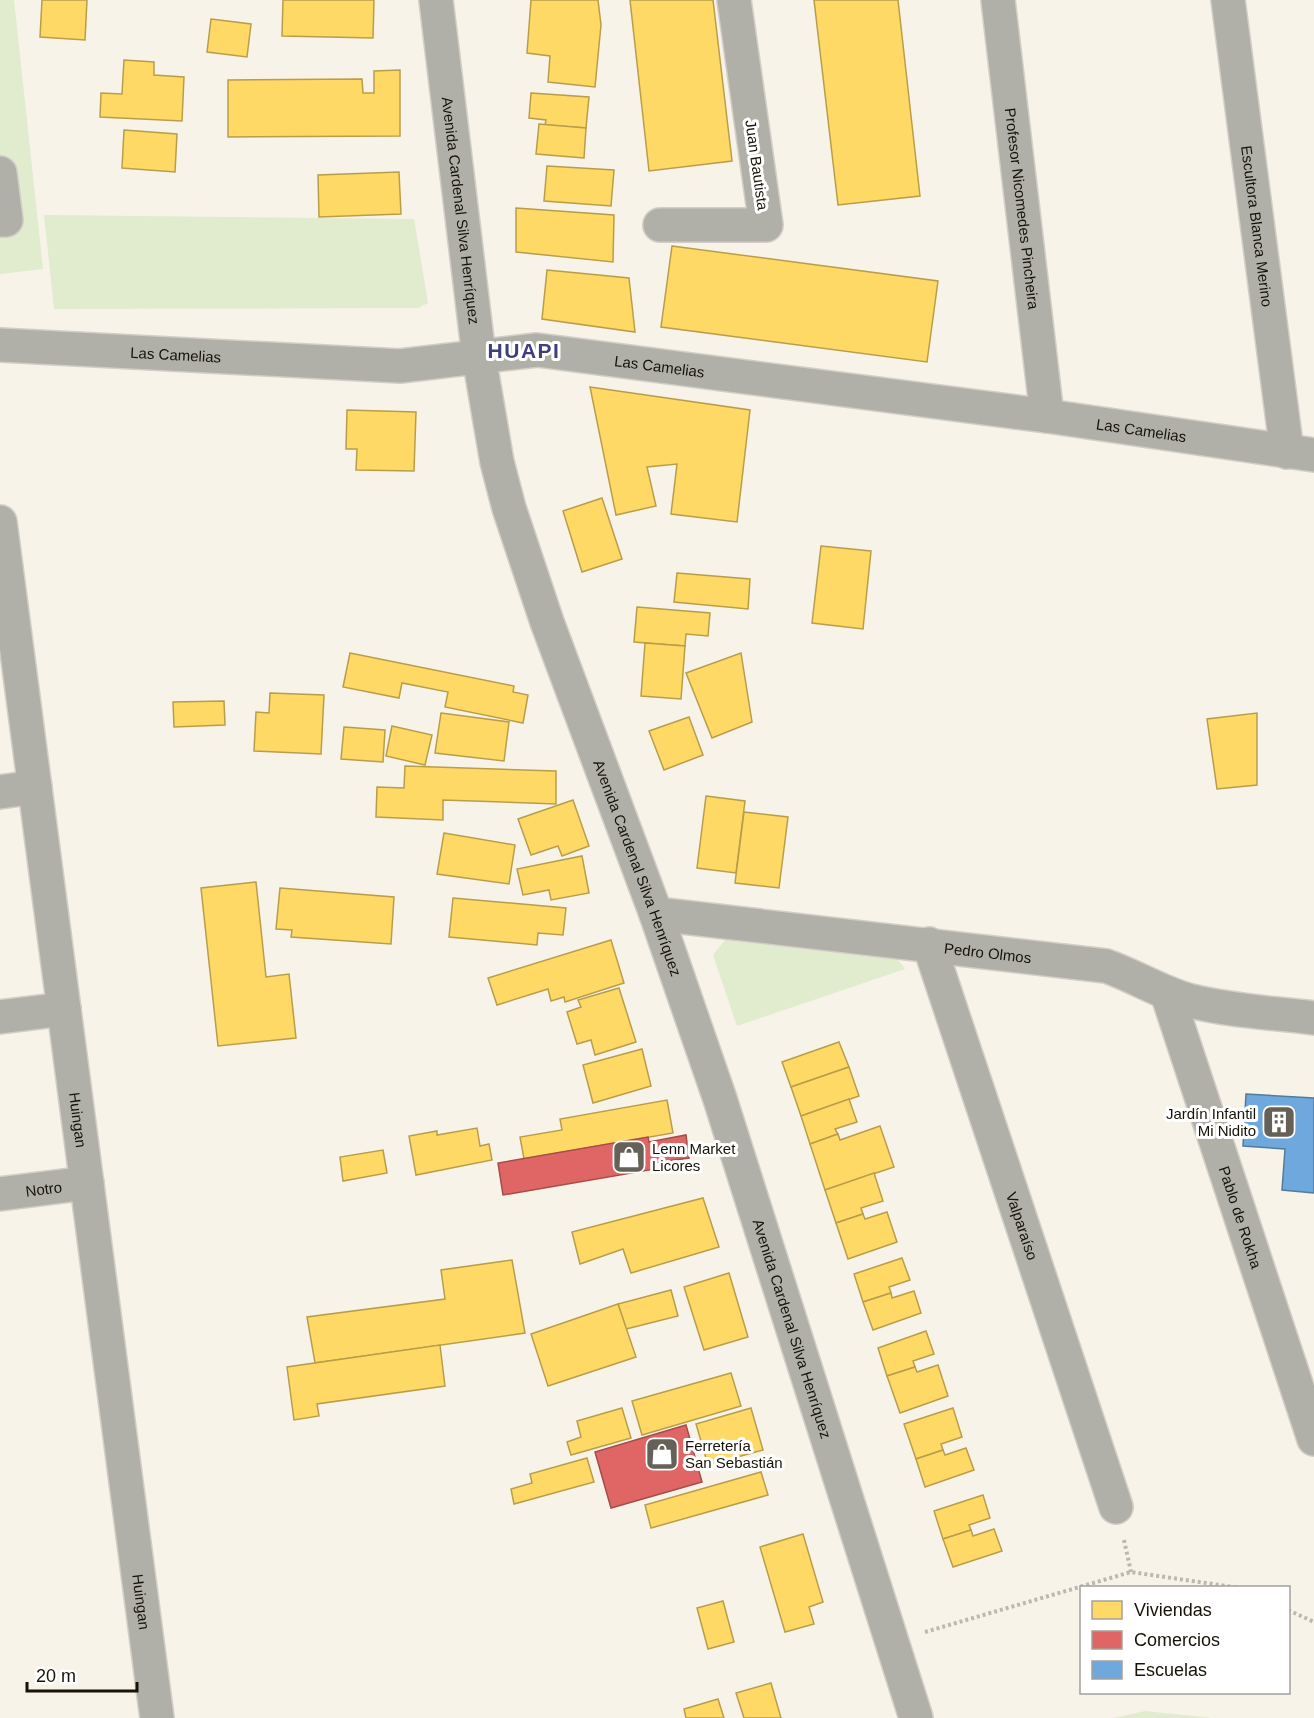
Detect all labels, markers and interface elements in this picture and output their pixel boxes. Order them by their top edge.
street label: Avenida Cardenal Silva Henríquez [439,96,483,325]
street label: Profesor Nicomedes Pincheira [1002,107,1043,311]
street label: Juan Bautista [742,119,772,212]
street label: Escultora Blanca Merino [1239,144,1276,308]
district label: HUAPI [488,339,560,362]
street label: Las Camelias [130,343,222,365]
street label: Las Camelias [613,352,706,380]
street label: Las Camelias [1095,415,1187,445]
street label: Avenida Cardenal Silva Henríquez [591,757,685,978]
street label: Pedro Olmos [943,939,1032,966]
street label: Huingan [66,1091,91,1149]
building icon: Jardín Infantil Mi Nidito [1261,1104,1297,1140]
place label: Jardín Infantil Mi Nidito [1166,1105,1256,1139]
shop icon: Lenn Market Licores [611,1139,647,1175]
place label: Lenn Market Licores [652,1140,736,1174]
street label: Pablo de Rokha [1216,1164,1266,1271]
street label: Notro [24,1178,63,1199]
street label: Valparaíso [1003,1190,1042,1262]
street label: Avenida Cardenal Silva Henríquez [750,1217,835,1440]
shop icon: Ferretería San Sebastián [644,1436,680,1472]
place label: Ferretería San Sebastián [685,1437,783,1471]
street label: Huingan [130,1573,154,1631]
legend [1080,1586,1290,1694]
text: Viviendas [1134,1600,1212,1620]
text: Comercios [1134,1630,1220,1650]
scale bar [27,1655,136,1693]
text: Escuelas [1134,1660,1207,1680]
text: 20 m [36,1666,76,1686]

